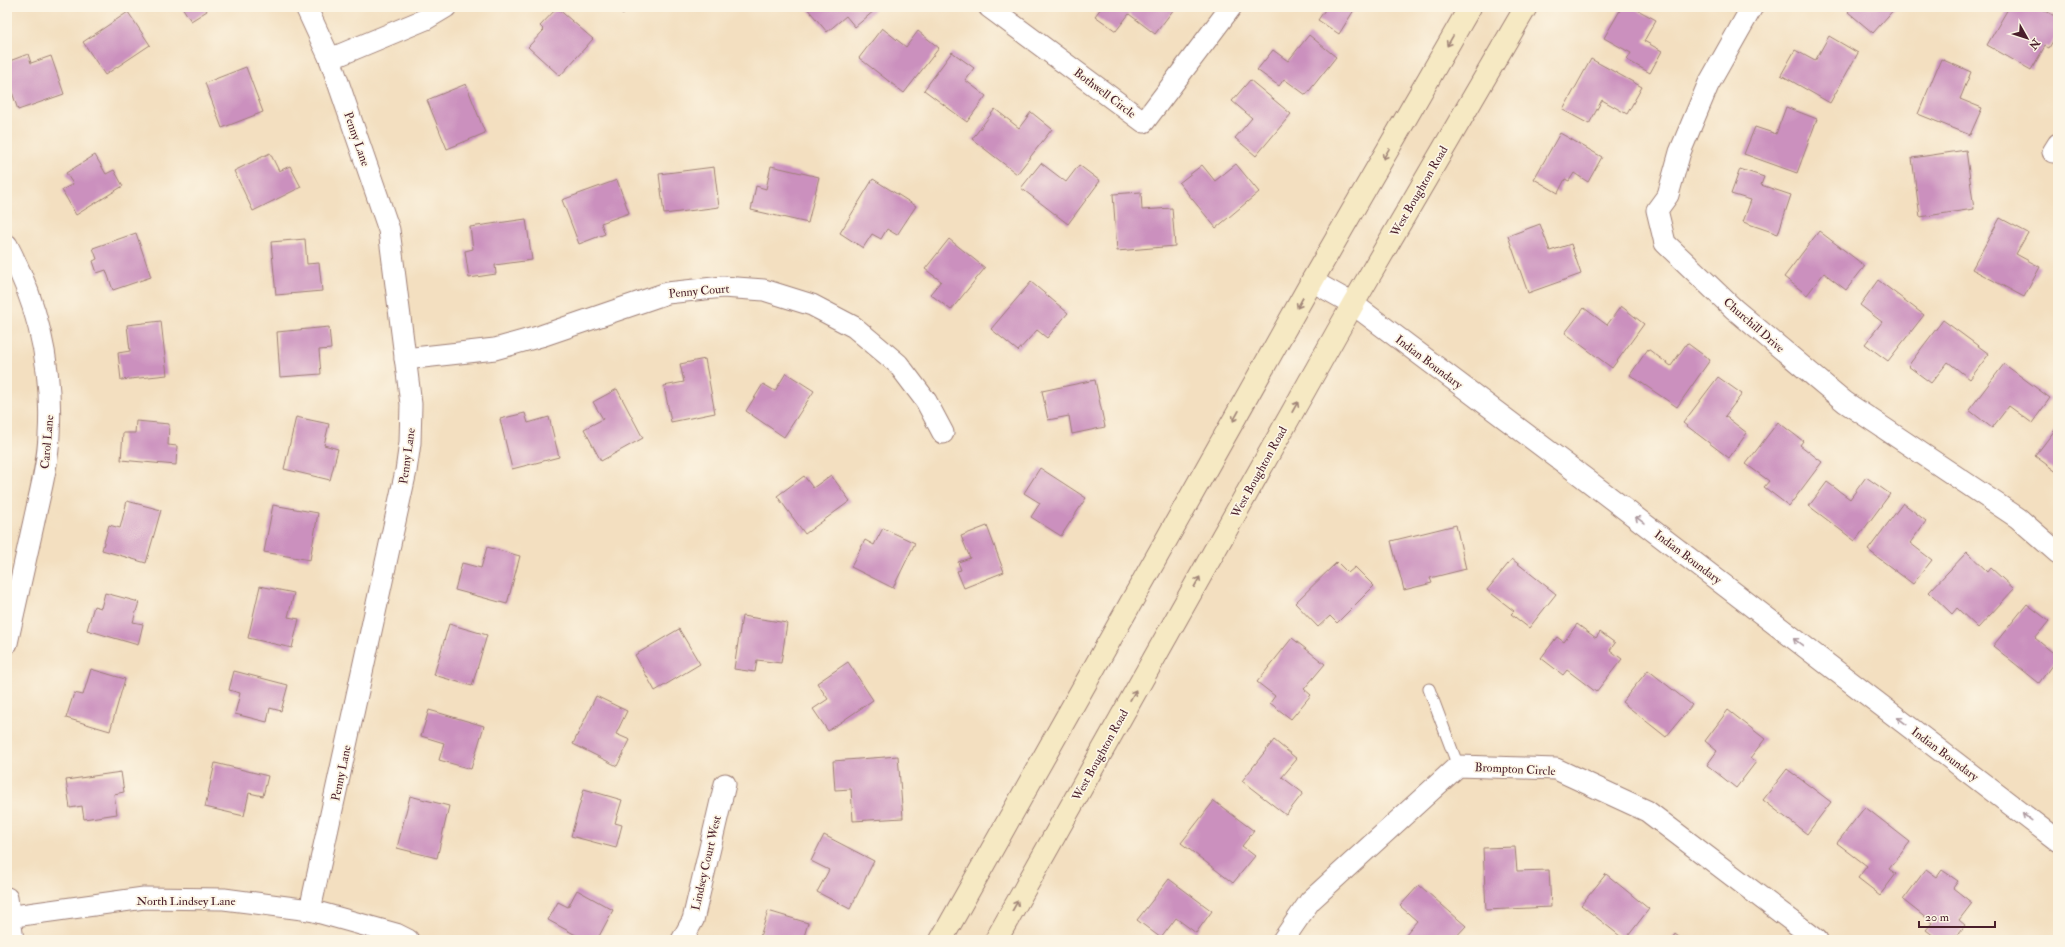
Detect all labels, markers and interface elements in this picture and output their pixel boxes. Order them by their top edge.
north arrow [2007,18,2047,58]
one-way arrow [1446,35,1454,47]
text: N [2026,35,2043,53]
street label: Bothwell Circle [1071,65,1139,122]
street label: Penny Lane [340,110,373,168]
street label: West Boughton Road [1387,143,1451,240]
one-way arrow [1381,147,1389,159]
street label: Penny Court [668,281,730,302]
street label: Churchill Drive [1720,295,1787,356]
one-way arrow [1296,297,1303,309]
street label: Indian Boundary [1392,332,1466,393]
one-way arrow [1292,401,1299,413]
one-way arrow [1232,410,1240,422]
street label: Carol Lane [38,414,57,470]
street label: West Boughton Road [1228,424,1291,521]
street label: Penny Lane [396,427,419,485]
one-way arrow [1634,516,1645,525]
street label: Indian Boundary [1651,527,1725,588]
one-way arrow [1194,576,1202,588]
one-way arrow [1793,638,1804,646]
one-way arrow [1130,689,1138,701]
street label: West Boughton Road [1069,707,1132,804]
one-way arrow [1896,717,1907,725]
street label: Indian Boundary [1908,724,1982,785]
street label: Penny Lane [328,744,355,802]
street label: Brompton Circle [1474,760,1556,779]
one-way arrow [2022,813,2033,821]
street label: Lindsey Court West [688,814,725,912]
street label: North Lindsey Lane [136,894,236,909]
one-way arrow [1012,900,1020,912]
scale bar [1919,903,1995,929]
text: 20 m [1925,910,1950,925]

